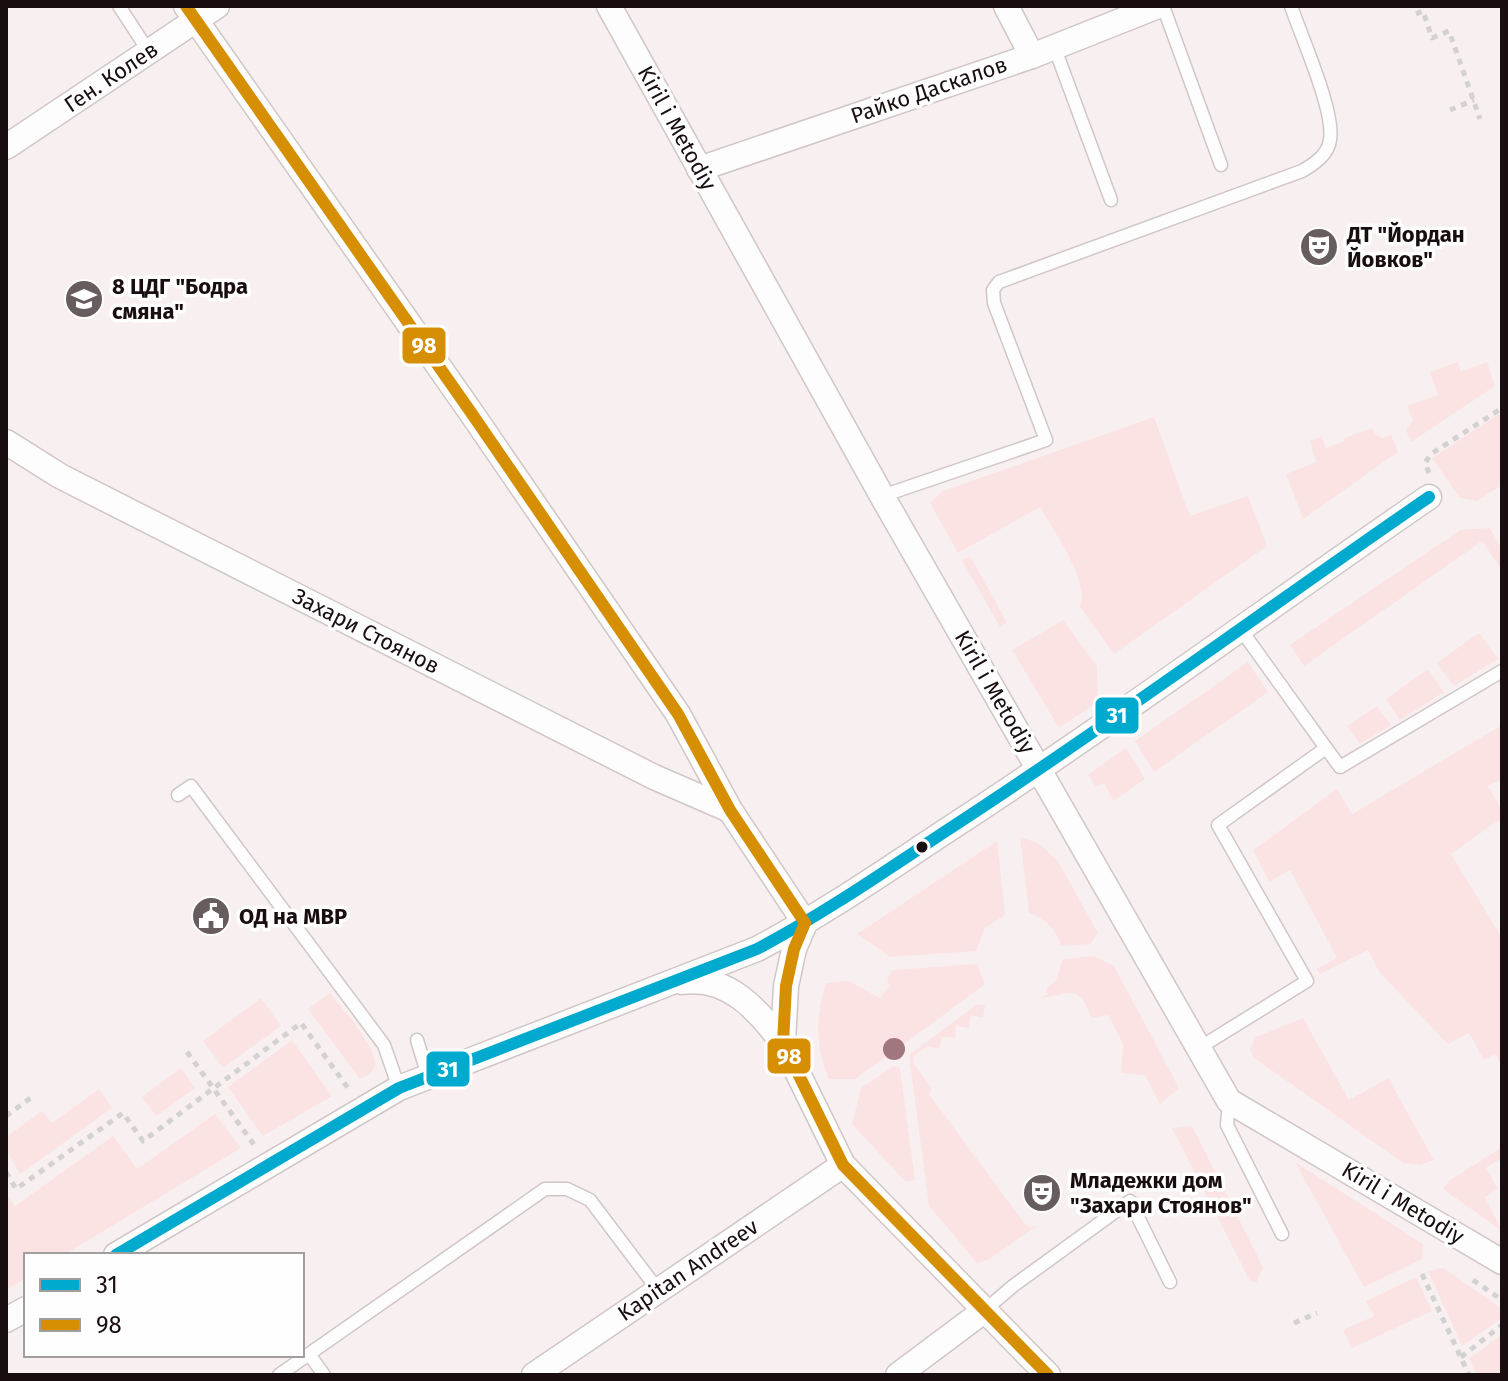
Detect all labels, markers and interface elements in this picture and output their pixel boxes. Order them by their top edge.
street label: Ген. Колев [59,36,163,118]
street label: Райко Даскалов [847,51,1011,129]
street label: Kiril i Metodiy [632,61,722,195]
place label: ДТ "Йордан Йовков" [1346,221,1465,273]
theatre icon: ДТ "Йордан Йовков" [1298,226,1340,268]
place label: 8 ЦДГ "Бодра смяна" [112,273,248,325]
school or university icon: 8 ЦДГ "Бодра смяна" [63,278,105,320]
line badge: 98 [401,326,447,365]
text: 98 [411,332,437,359]
street label: Захари Стоянов [288,582,444,680]
street label: Kiril i Metodiy [949,626,1041,759]
line badge: 31 [1094,696,1140,735]
text: 31 [1105,702,1128,729]
unlabelled marker [914,839,930,855]
public building icon: ОД на МВР [190,895,232,937]
place label: ОД на МВР [239,903,347,930]
line badge: 98 [766,1037,812,1075]
text: 98 [776,1043,802,1070]
line badge: 31 [425,1050,471,1088]
text: 31 [436,1056,459,1083]
street label: Kiril i Metodiy [1337,1156,1469,1250]
place label: Младежки дом "Захари Стоянов" [1070,1167,1252,1219]
theatre icon: Младежки дом "Захари Стоянов" [1021,1172,1063,1214]
street label: Kapitan Andreev [613,1213,764,1327]
legend [24,1253,304,1357]
text: 31 [96,1271,118,1299]
text: 98 [96,1311,122,1339]

